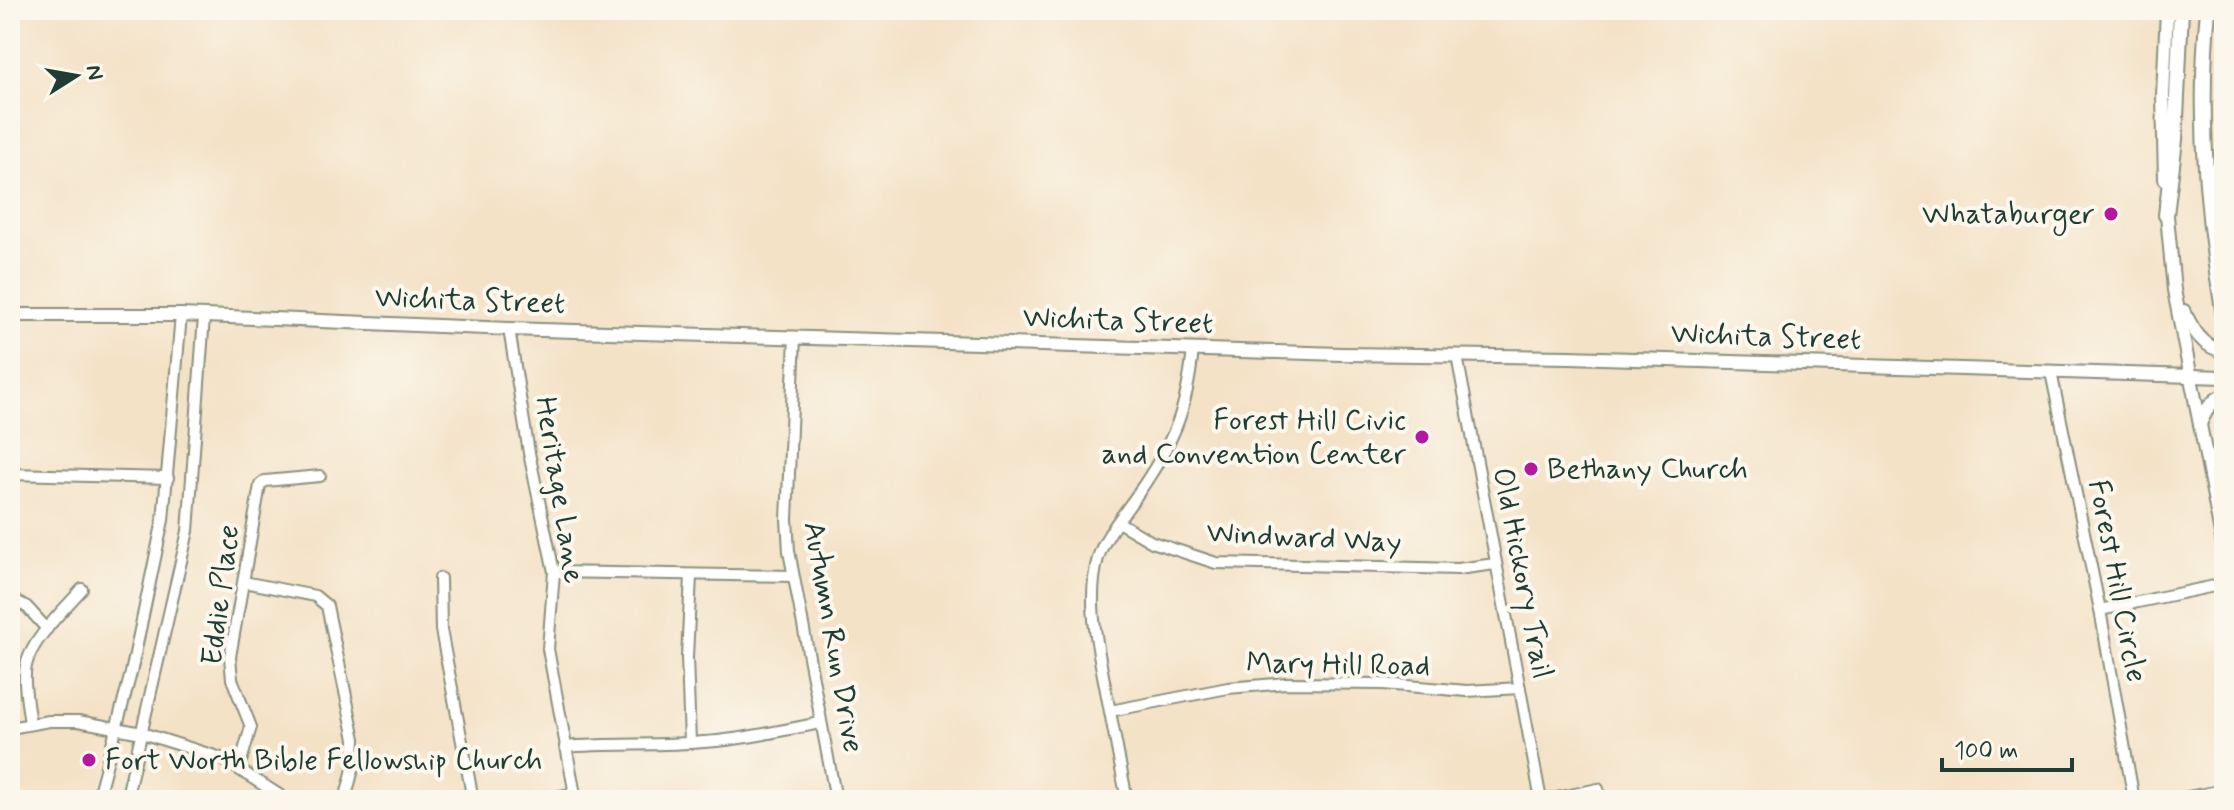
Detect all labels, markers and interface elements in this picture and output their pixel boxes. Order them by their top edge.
north arrow [36,36,116,116]
text: N [79,63,109,82]
place label: Whataburger [1922,195,2095,236]
marker: Whataburger [2102,205,2120,223]
street label: Wichita Street [374,278,566,324]
street label: Wichita Street [1022,298,1214,344]
street label: Wichita Street [1670,314,1862,360]
street label: Heritage Lane [525,394,593,586]
place label: Forest Hill Civic and Convention Center [1102,401,1407,474]
marker: Forest Hill Civic and Convention Center [1413,428,1431,446]
place label: Bethany Church [1547,450,1748,489]
marker: Bethany Church [1522,460,1540,478]
street label: Old Hickory Trail [1482,464,1562,682]
street label: Forest Hill Circle [2078,476,2156,686]
street label: Windward Way [1205,513,1403,563]
street label: Autumn Run Drive [793,518,873,756]
street label: Eddie Place [193,522,249,668]
street label: Mary Hill Road [1246,644,1430,686]
scale bar [1942,722,2072,772]
text: 100 m [1954,736,2018,767]
place label: Fort Worth Bible Fellowship Church [105,741,543,780]
marker: Fort Worth Bible Fellowship Church [80,751,98,769]

